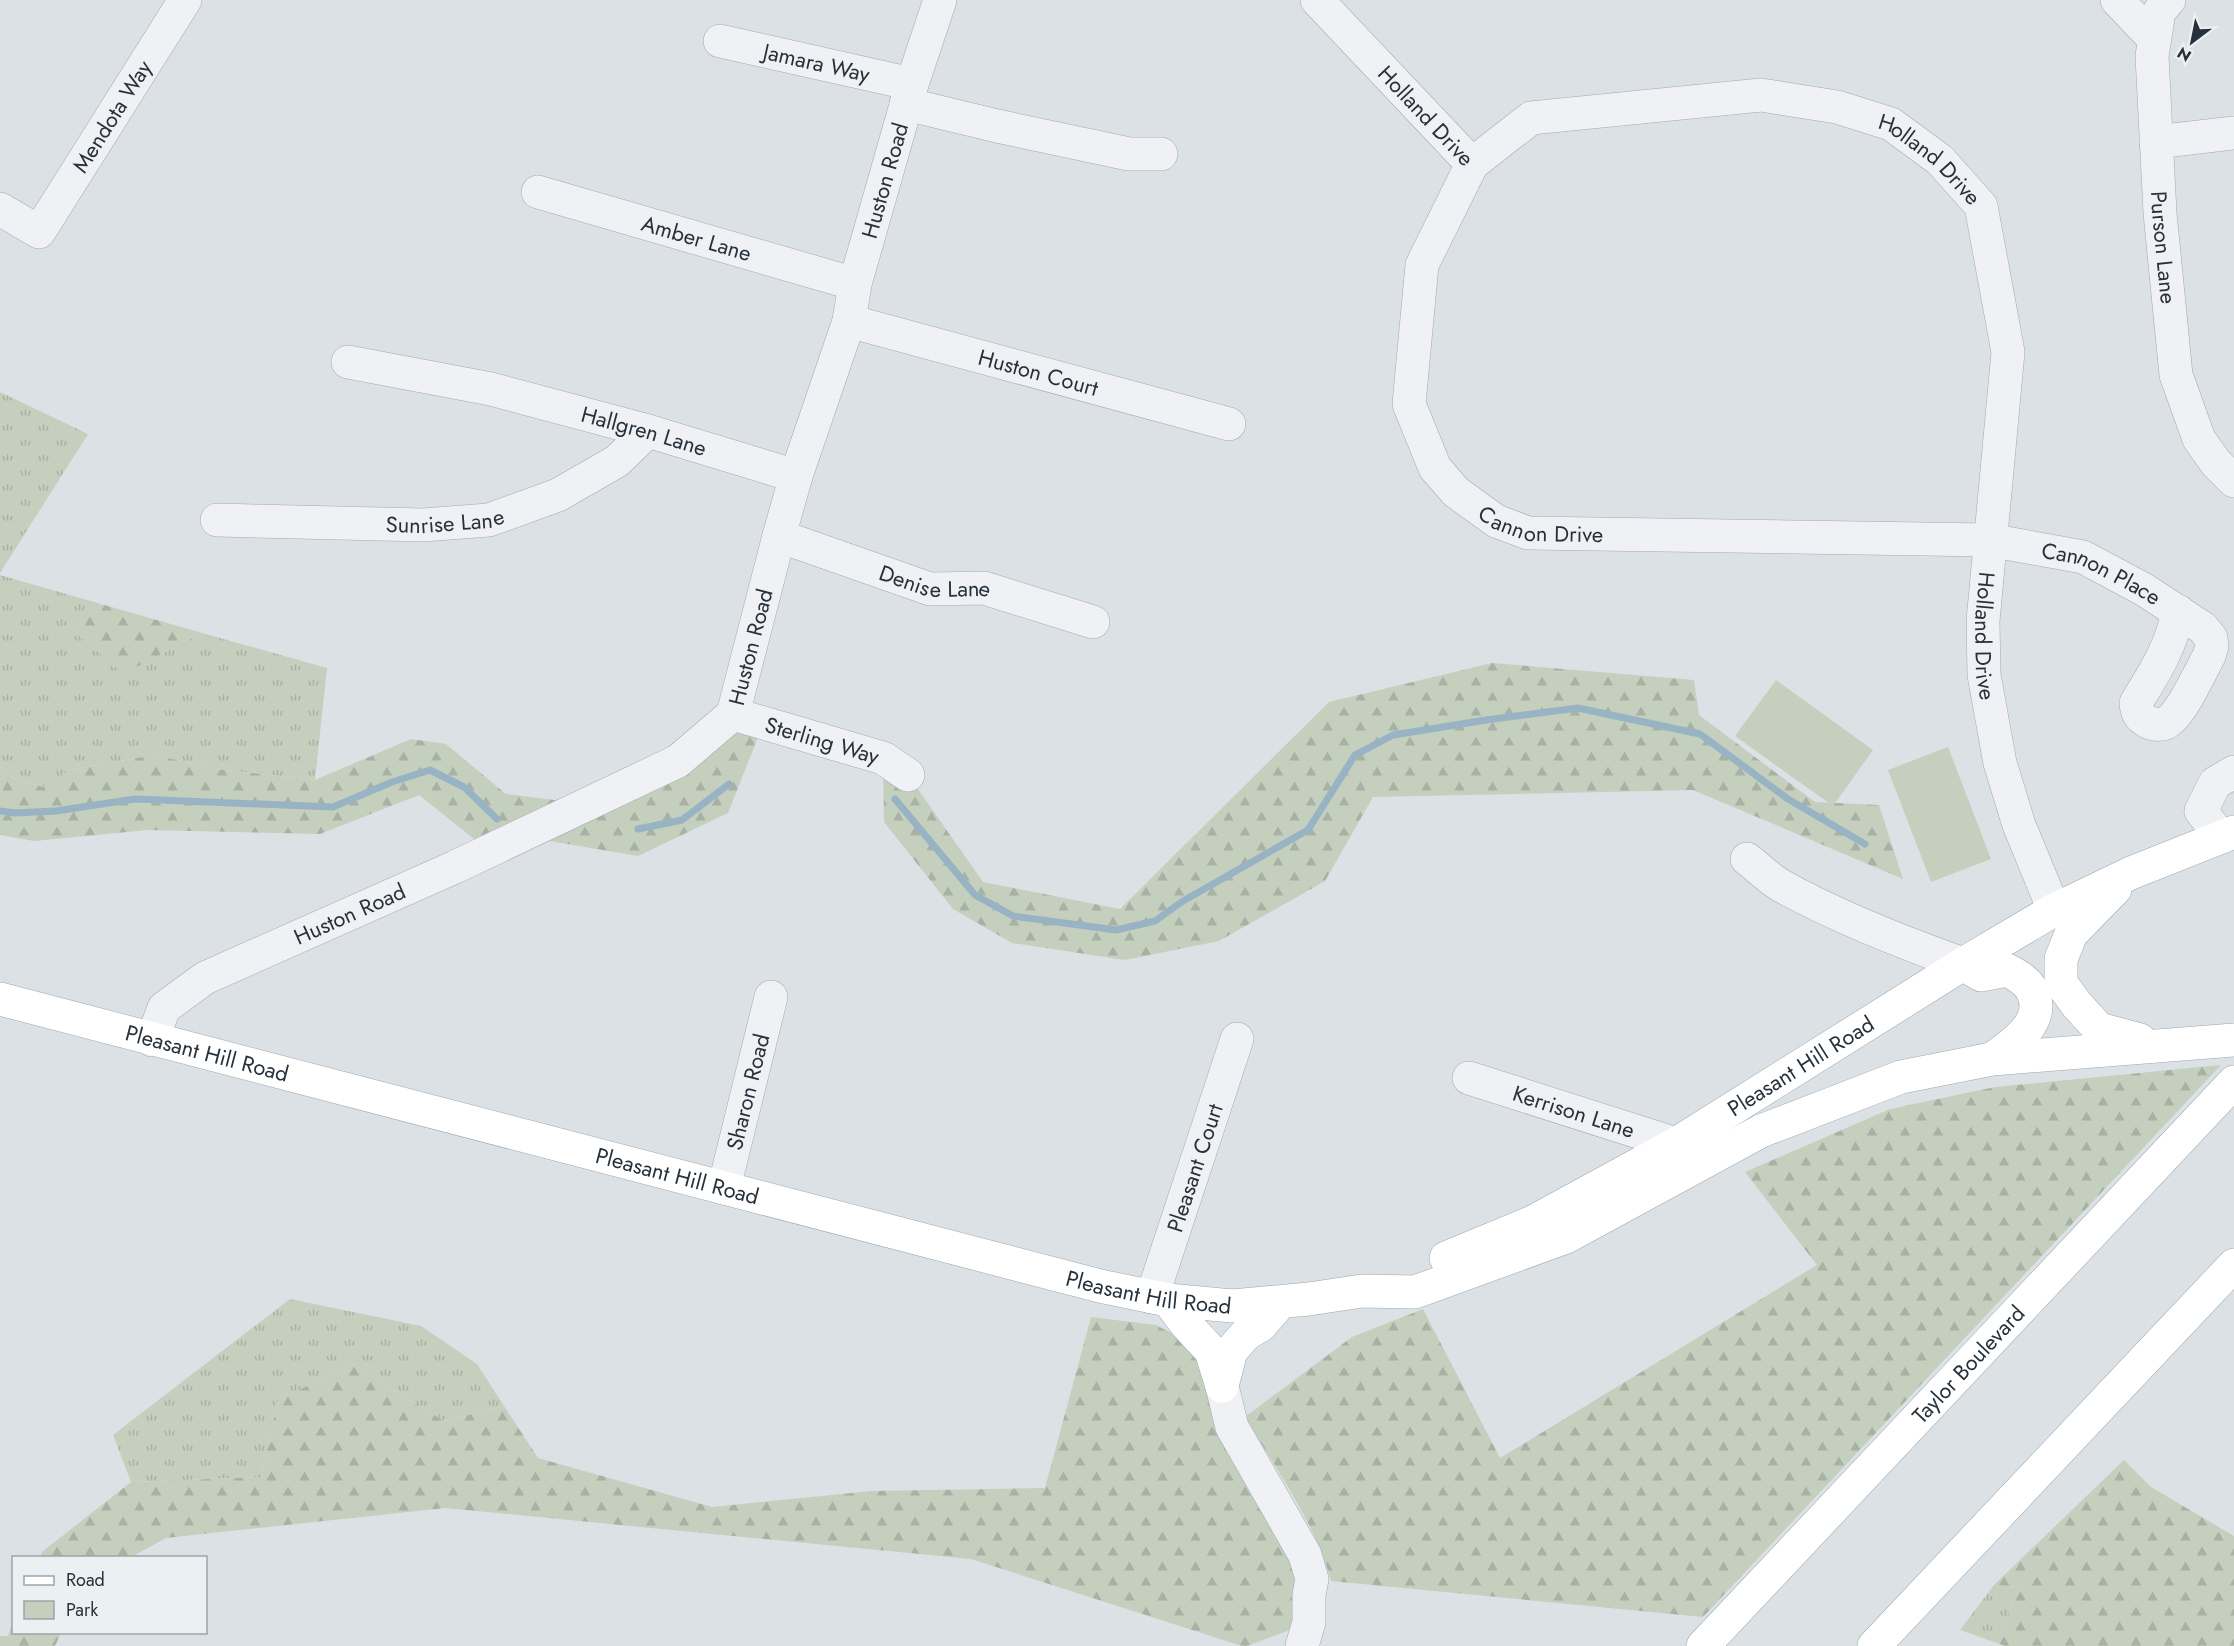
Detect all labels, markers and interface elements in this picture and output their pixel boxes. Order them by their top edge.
north arrow [2162,12,2222,72]
street label: Jamara Way [757,35,873,90]
text: N [2173,41,2196,67]
street label: Mendota Way [64,54,159,179]
street label: Holland Drive [1371,58,1482,173]
street label: Holland Drive [1875,105,1989,212]
street label: Huston Road [853,119,916,242]
street label: Purson Lane [2143,190,2185,305]
street label: Amber Lane [638,207,755,269]
street label: Huston Court [975,341,1102,404]
street label: Hallgren Lane [578,398,711,464]
street label: Cannon Drive [1472,497,1603,550]
street label: Sunrise Lane [385,500,509,541]
street label: Cannon Place [2039,534,2168,613]
street label: Denise Lane [875,556,995,605]
street label: Holland Drive [1967,570,2004,702]
street label: Huston Road [720,585,781,709]
street label: Sterling Way [761,708,883,772]
street label: Huston Road [288,875,410,953]
street label: Pleasant Hill Road [1721,1008,1880,1124]
street label: Pleasant Hill Road [122,1016,292,1090]
street label: Sharon Road [718,1030,777,1154]
street label: Kerrison Lane [1509,1077,1639,1146]
street label: Pleasant Court [1158,1099,1231,1236]
street label: Pleasant Hill Road [592,1139,762,1212]
street label: Pleasant Hill Road [1062,1262,1233,1322]
street label: Taylor Boulevard [1905,1298,2032,1430]
legend [12,1556,207,1634]
text: Road [66,1567,105,1593]
text: Park [66,1597,98,1623]

